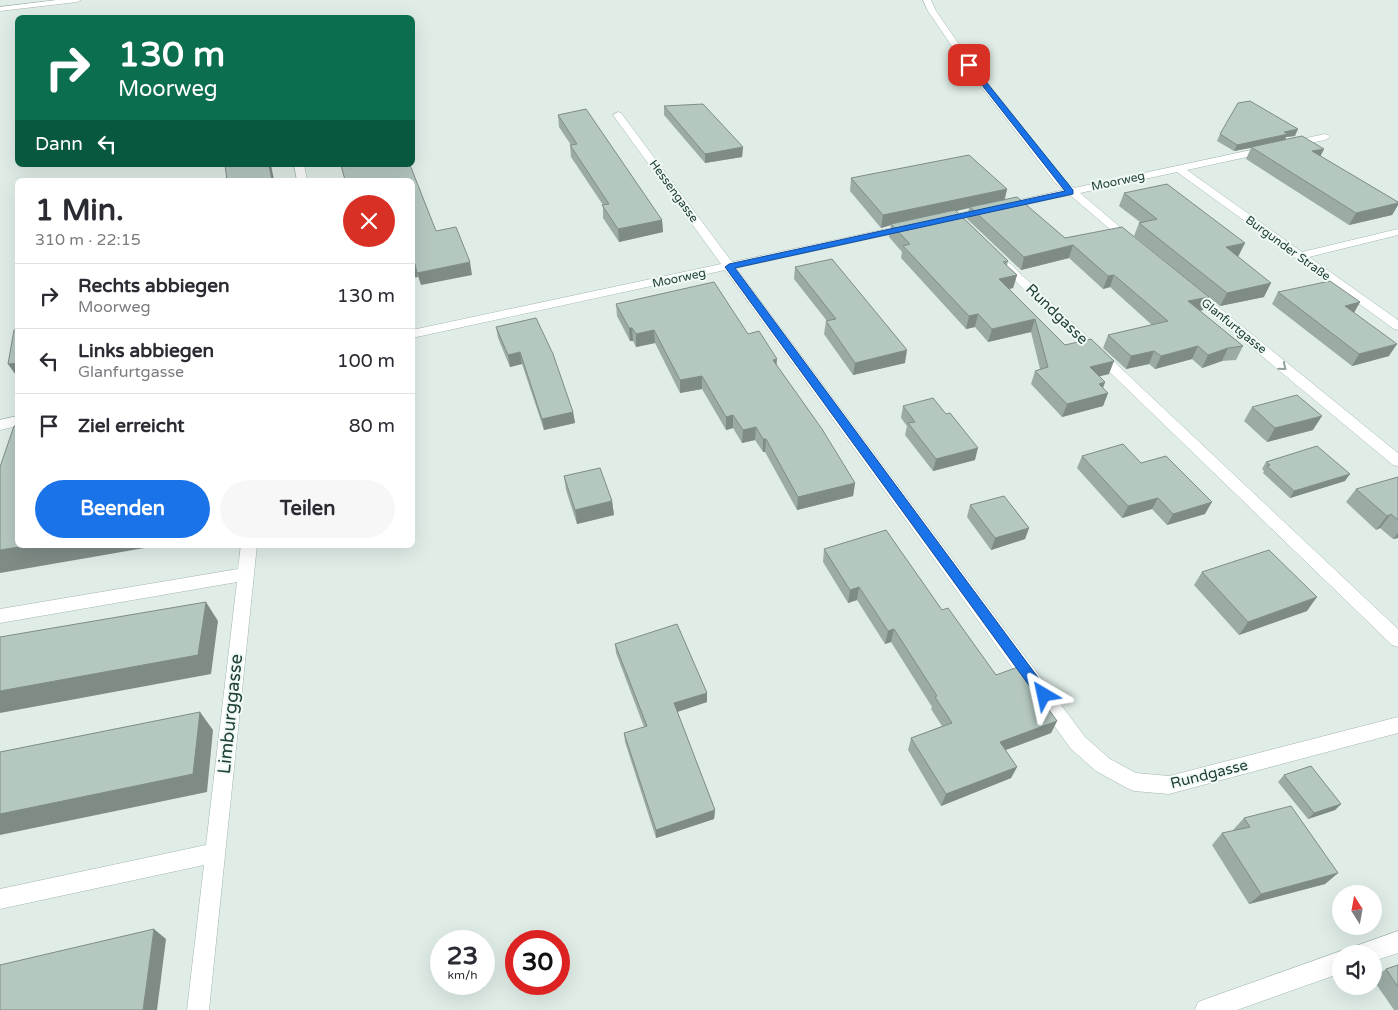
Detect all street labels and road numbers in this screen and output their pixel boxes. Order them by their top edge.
street label: Hessengasse [647,157,702,225]
street label: Moorweg [1090,168,1146,194]
street label: Burgunder Straße [1243,213,1333,284]
street label: Moorweg [651,265,707,291]
street label: Rundgasse [1022,280,1092,348]
street label: Glanfurtgasse [1199,296,1269,357]
street label: Limburggasse [213,653,247,775]
street label: Rundgasse [1168,756,1250,792]

